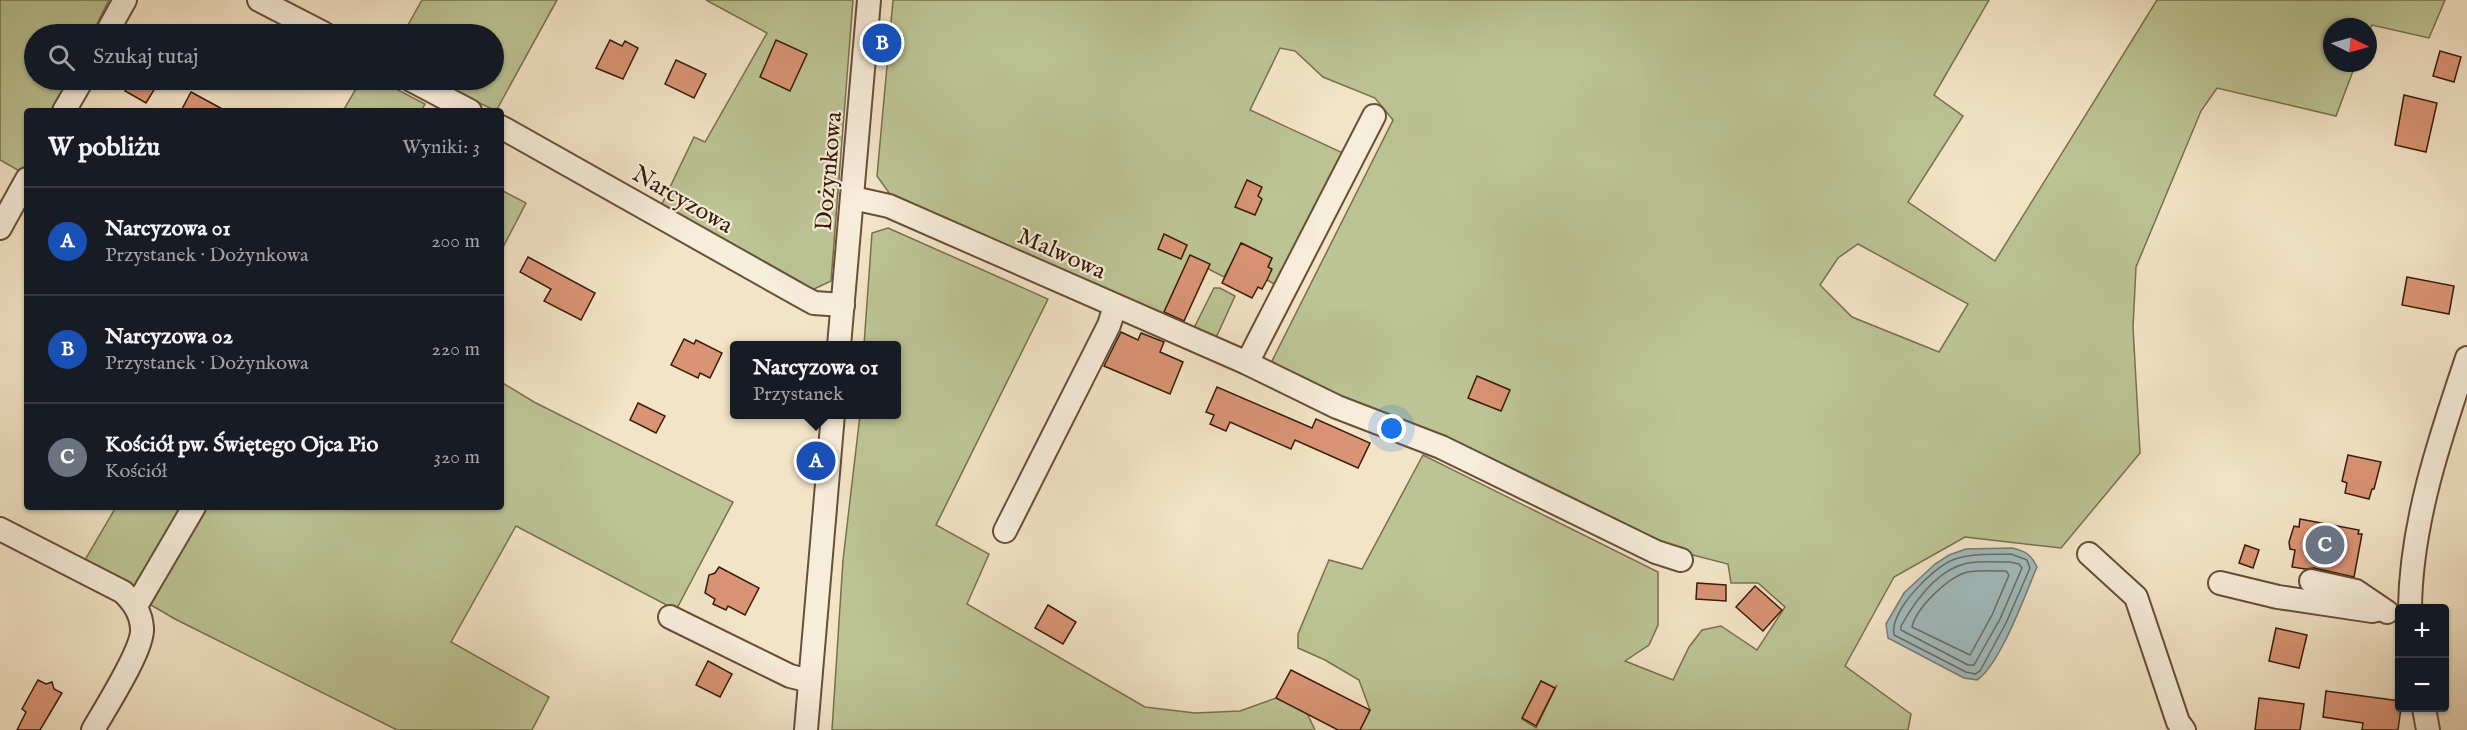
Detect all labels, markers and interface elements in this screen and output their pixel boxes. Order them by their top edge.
north arrow [2323,18,2377,72]
pin: B [862,20,902,66]
search box [24,24,504,90]
icon: search [45,41,78,74]
text: Szukaj tutaj [93,43,198,71]
street label: Dożynkowa [809,110,850,232]
text: W pobliżu [48,131,160,164]
text: Wyniki: 3 [402,135,480,160]
street label: Narcyzowa [626,159,739,242]
text: Narcyzowa 01 [105,215,231,243]
street label: Malwowa [1012,221,1111,288]
text: A [61,229,74,254]
text: 200 m [431,229,480,254]
text: Przystanek · Dożynkowa [105,243,309,268]
text: Narcyzowa 02 [105,323,233,351]
text: B [61,337,74,362]
text: 220 m [432,337,480,362]
popup [730,341,901,419]
text: Przystanek · Dożynkowa [105,351,309,376]
text: Narcyzowa 01 [753,354,878,382]
text: Przystanek [753,382,844,407]
your location [1377,414,1406,443]
text: Kościół pw. Świętego Ojca Pio [105,431,378,459]
pin: A [796,438,836,484]
text: C [60,445,75,470]
text: 320 m [434,445,480,470]
text: Kościół [105,459,167,484]
pin: C [2306,522,2344,568]
map controls [2395,604,2449,712]
button: + [2395,604,2449,658]
button: − [2395,658,2449,712]

